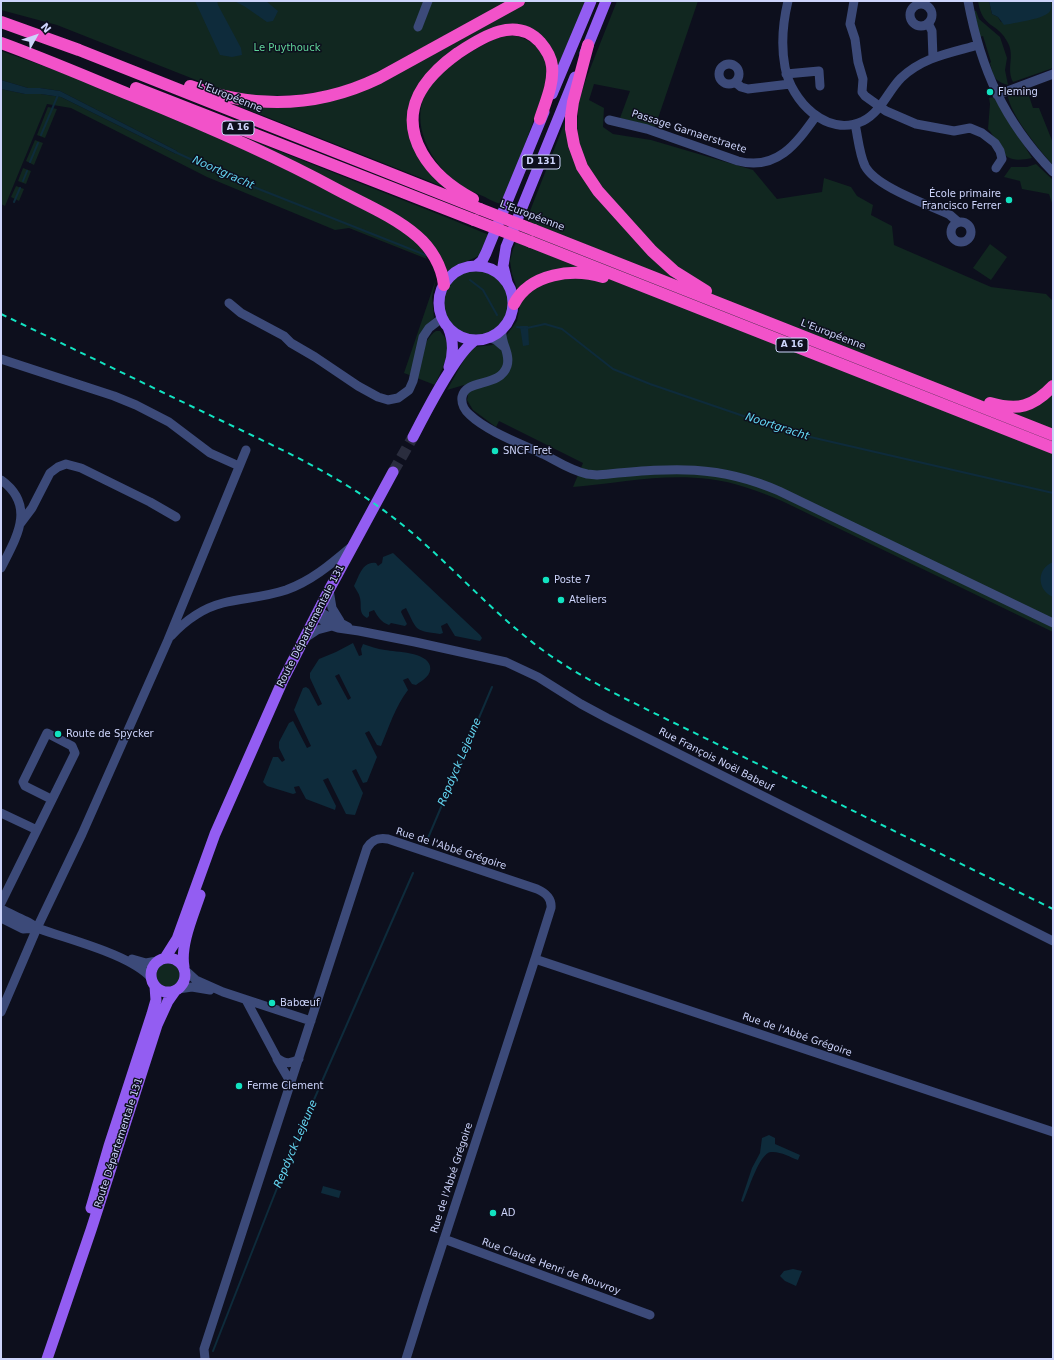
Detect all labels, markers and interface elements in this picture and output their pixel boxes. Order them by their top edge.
north arrow [16,16,56,56]
text: N [38,20,54,36]
park label: Le Puythouck [254,42,320,54]
street label: L'Européenne [196,79,264,115]
place label: Fleming [998,86,1038,98]
marker: Fleming [985,87,995,97]
street label: Passage Garnaerstraete [630,108,748,156]
road number: A 16 [222,121,254,135]
water label: Noortgracht [190,154,256,192]
road number: D 131 [522,155,560,169]
place label: École primaire Francisco Ferrer [922,188,1001,212]
marker: École primaire Francisco Ferrer [1004,195,1014,205]
street label: L'Européenne [498,198,566,234]
street label: L'Européenne [799,317,867,353]
road number: A 16 [776,338,808,352]
water label: Noortgracht [744,411,810,443]
place label: SNCF Fret [503,445,552,457]
marker: SNCF Fret [490,446,500,456]
street label: Route Départementale 131 [275,563,347,689]
place label: Poste 7 [554,574,591,586]
marker: Poste 7 [541,575,551,585]
place label: Ateliers [569,594,607,606]
marker: Ateliers [556,595,566,605]
water label: Repdyck Lejeune [436,716,484,808]
street label: Rue François Noël Babeuf [656,726,776,794]
place label: Route de Spycker [66,728,154,740]
marker: Route de Spycker [53,729,63,739]
street label: Rue de l'Abbé Grégoire [394,825,508,873]
place label: Babœuf [280,997,319,1009]
marker: Babœuf [267,998,277,1008]
street label: Rue de l'Abbé Grégoire [741,1011,853,1059]
street label: Route Départementale 131 [92,1076,146,1210]
place label: Ferme Clement [247,1080,323,1092]
marker: Ferme Clement [234,1081,244,1091]
water label: Repdyck Lejeune [272,1098,320,1190]
street label: Rue de l'Abbé Grégoire [428,1121,476,1235]
place label: AD [501,1207,516,1219]
marker: AD [488,1208,498,1218]
street label: Rue Claude Henri de Rouvroy [480,1236,622,1298]

